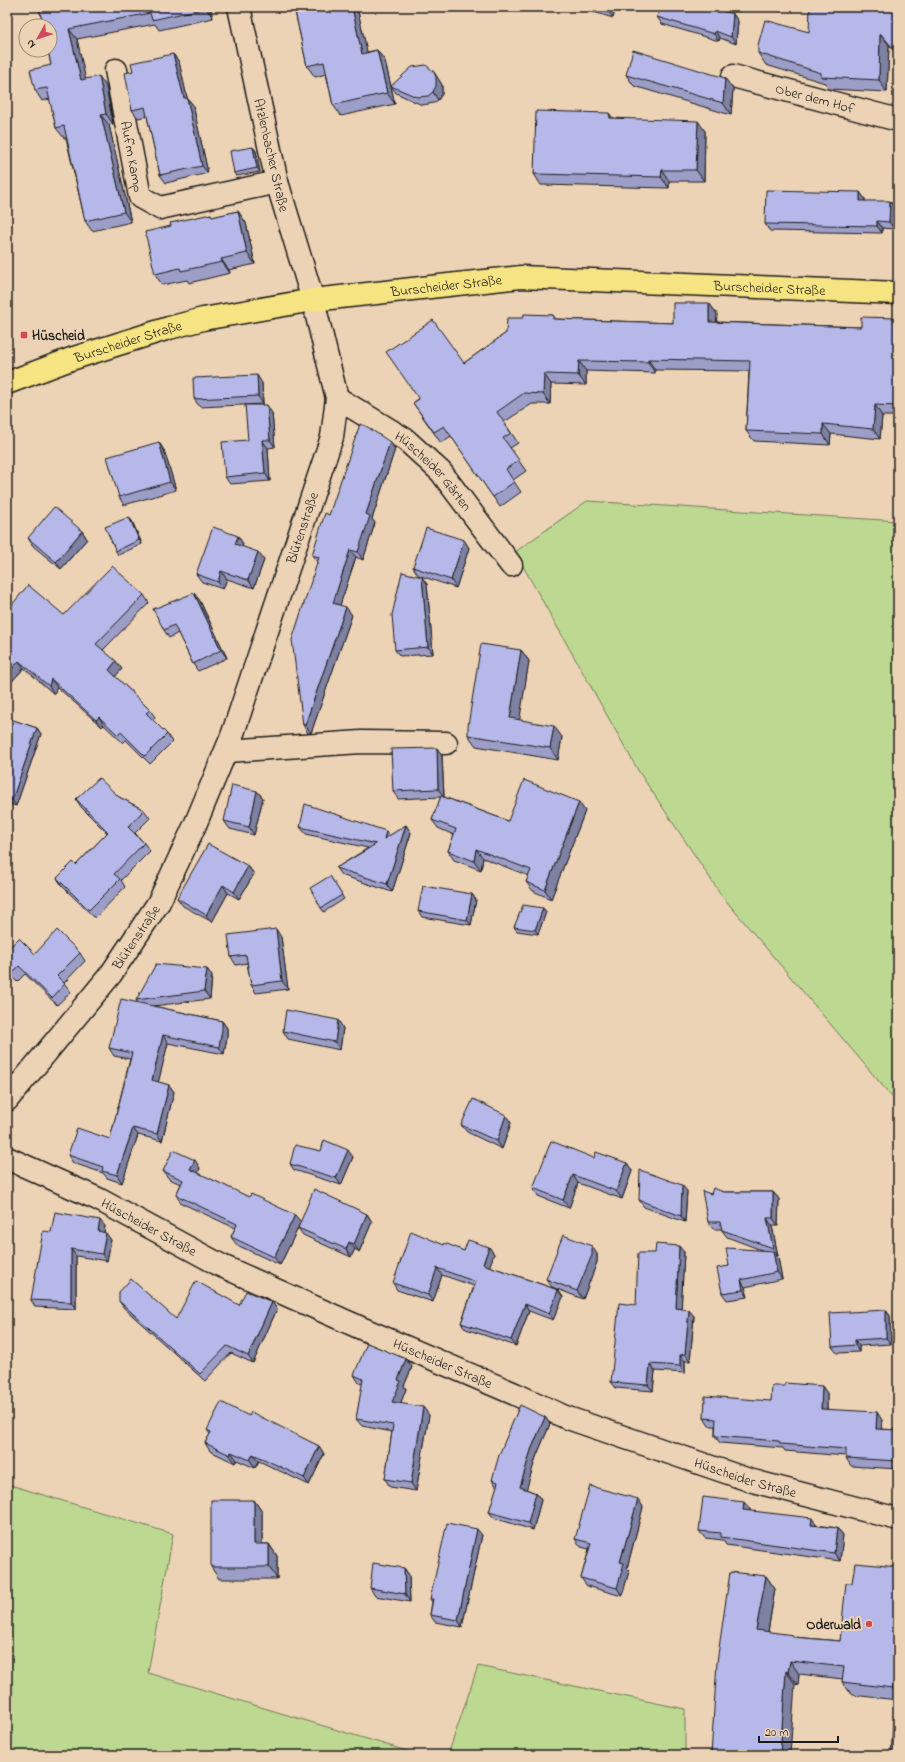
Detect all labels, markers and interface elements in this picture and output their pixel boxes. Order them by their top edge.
north arrow [18,18,58,58]
text: N [22,36,40,52]
street label: Ober dem Hof [773,79,857,120]
street label: Atzlenbacher Straße [247,97,294,215]
street label: Auf'm Kamp [114,120,148,194]
street label: Burscheider Straße [389,270,504,303]
street label: Burscheider Straße [712,276,827,302]
street label: Burscheider Straße [71,316,185,370]
place label: Hüscheid [32,326,85,347]
marker: Hüscheid [19,330,29,340]
street label: Hüscheider Gärten [390,426,476,516]
street label: Blütenstraße [281,489,325,568]
street label: Blütenstraße [107,900,167,975]
street label: Hüscheider Straße [97,1194,201,1263]
street label: Hüscheider Straße [389,1334,496,1395]
street label: Hüscheider Straße [691,1453,799,1504]
place label: Oderwald [806,1615,861,1636]
marker: Oderwald [864,1619,874,1629]
scale bar [759,1718,838,1744]
text: 20 m [765,1724,788,1742]

